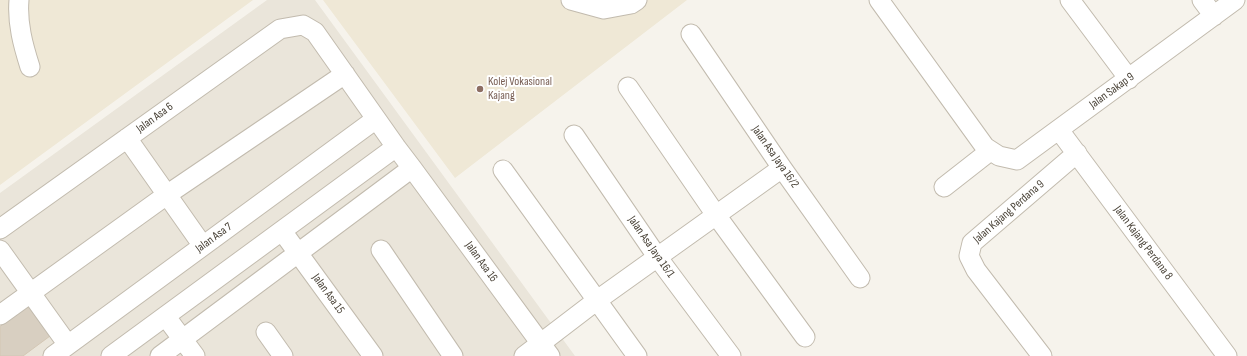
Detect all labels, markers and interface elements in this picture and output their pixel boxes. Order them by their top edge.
street label: Jalan Sakap 9 [1087,70,1137,112]
place label: Kolej Vokasional Kajang [488,75,552,103]
marker: Kolej Vokasional Kajang [475,84,485,94]
street label: Jalan Asa 6 [134,100,176,136]
street label: Jalan Asa Jaya 16/2 [748,123,802,191]
street label: Jalan Kajang Perdana 9 [971,177,1047,247]
street label: Jalan Kajang Perdana 8 [1110,203,1176,283]
street label: Jalan Asa Jaya 16/1 [624,213,678,281]
street label: Jalan Asa 7 [193,220,235,256]
street label: Jalan Asa 16 [462,239,500,285]
street label: Jalan Asa 15 [309,271,347,317]

